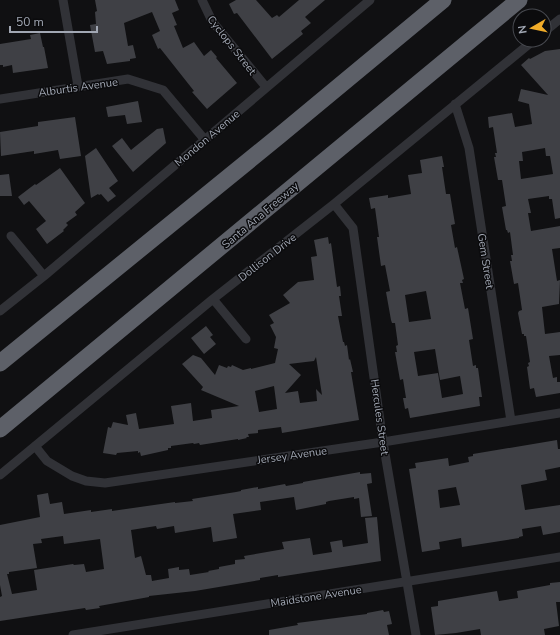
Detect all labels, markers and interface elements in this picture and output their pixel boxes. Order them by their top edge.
scale bar [10,8,97,34]
north arrow [512,8,552,48]
street label: Cyclops Street [204,12,260,78]
text: 50 m [16,14,44,30]
text: N [515,24,531,35]
street label: Alburtis Avenue [37,74,119,100]
street label: Mondon Avenue [172,107,243,170]
street label: Santa Ana Freeway [219,178,302,252]
street label: Dollison Drive [235,230,300,285]
street label: Gem Street [474,232,497,290]
street label: Hercules Street [367,378,392,456]
street label: Jersey Avenue [255,443,328,468]
street label: Maidstone Avenue [270,582,363,611]

